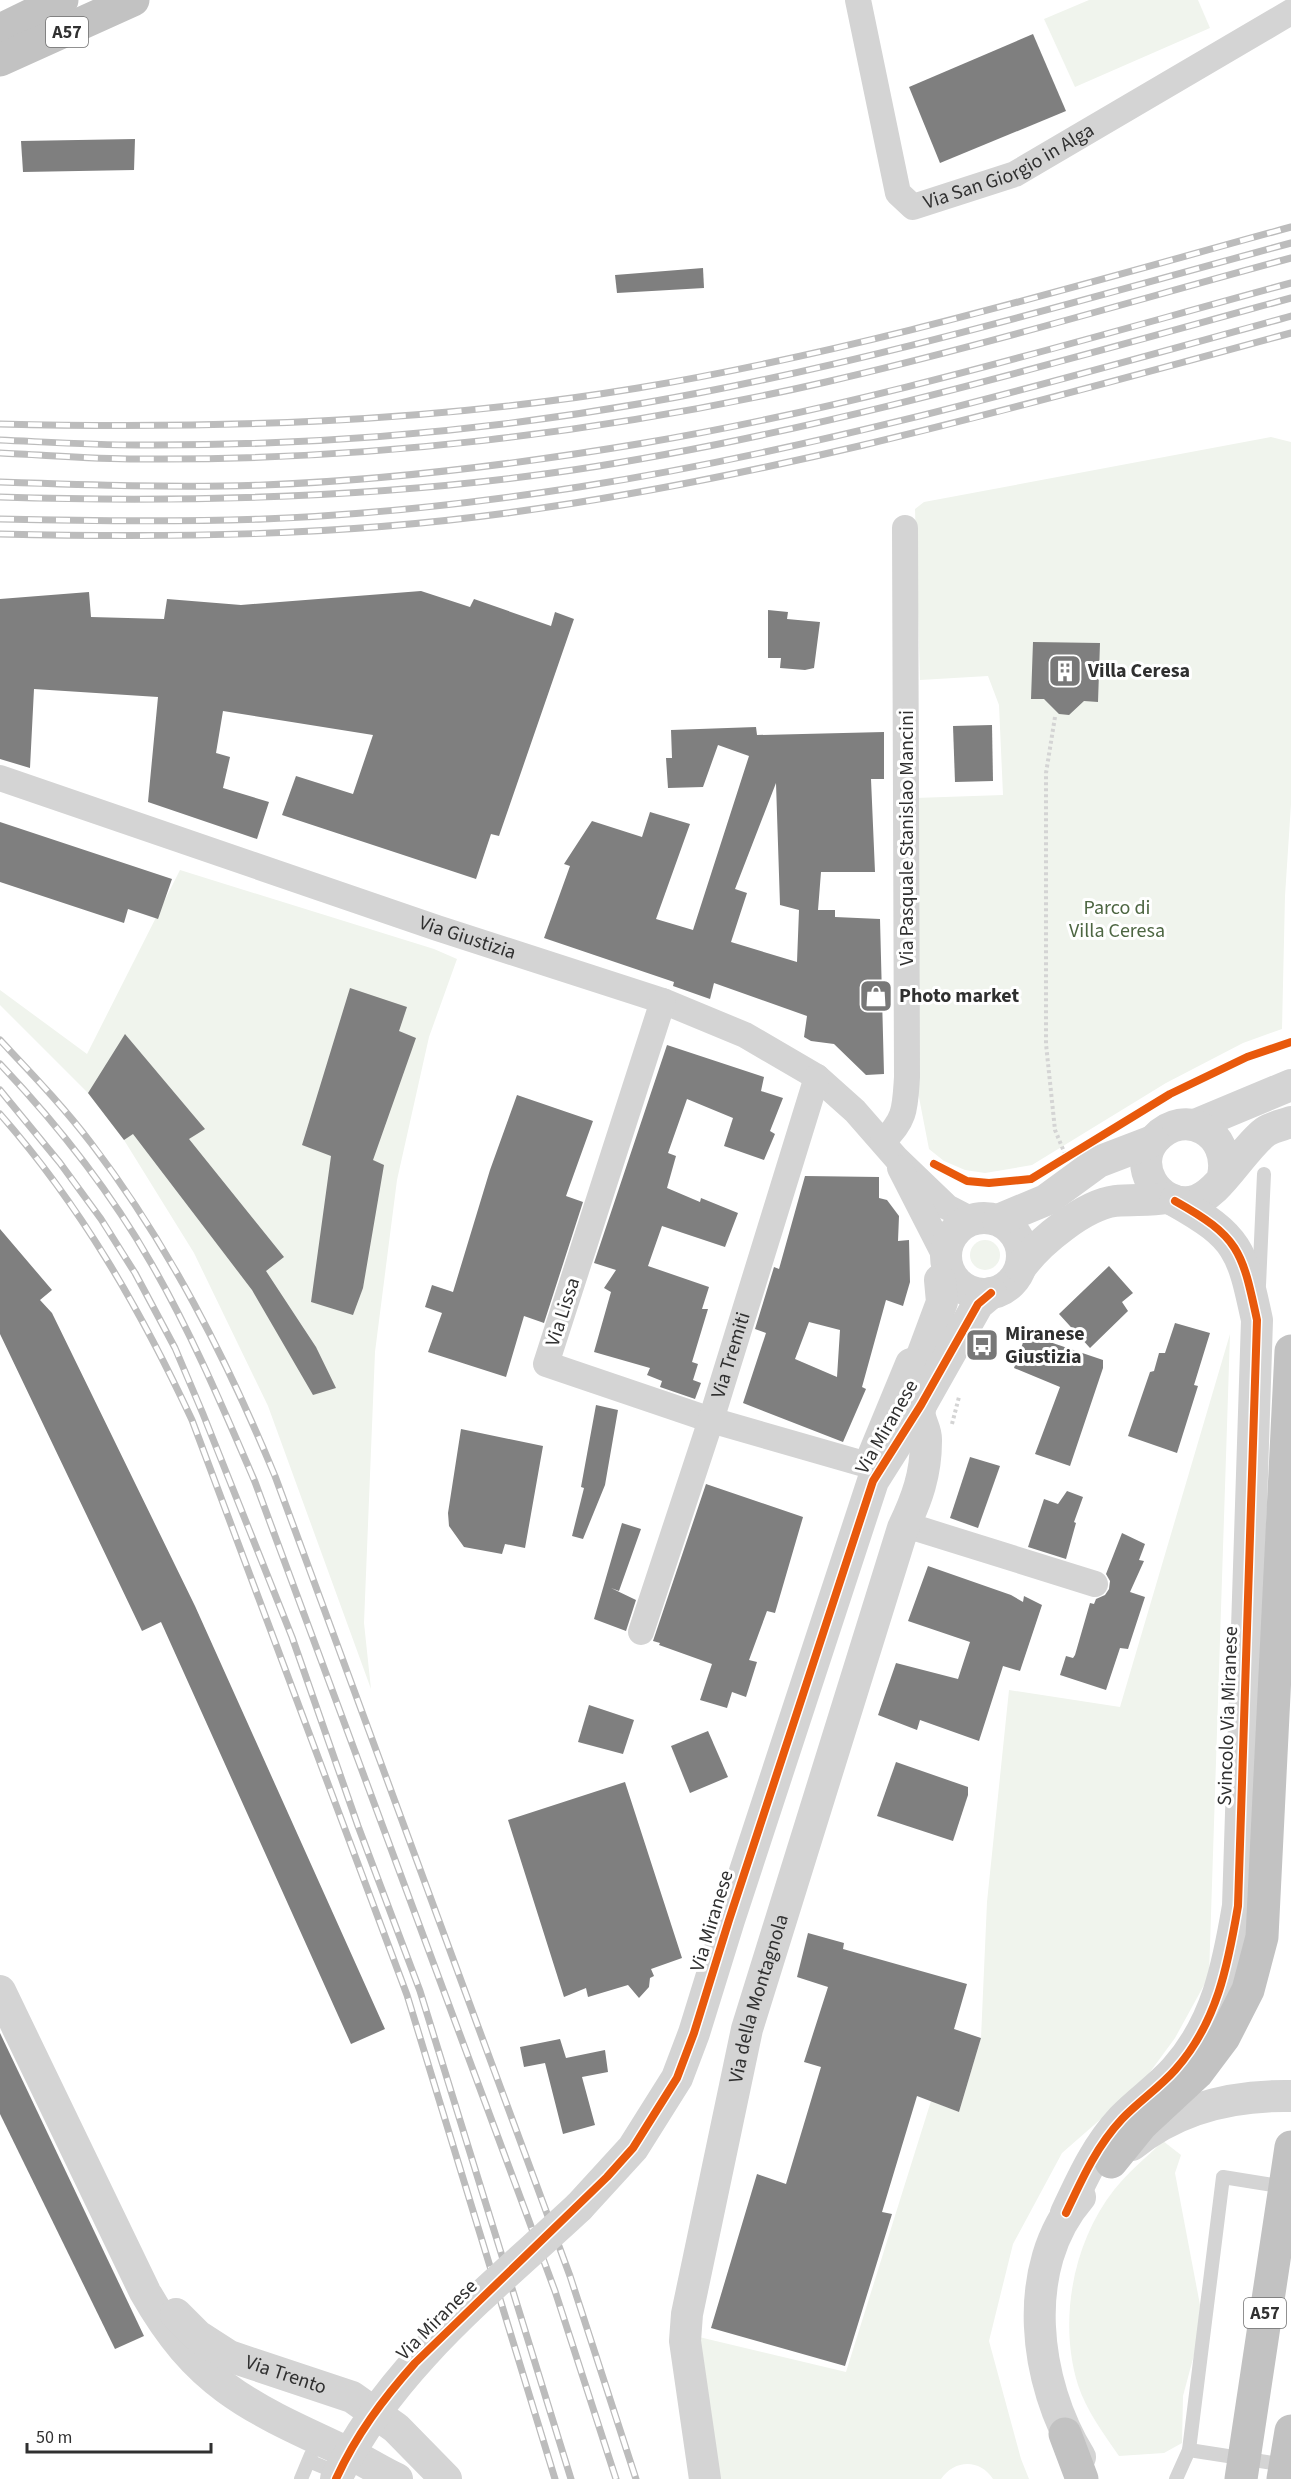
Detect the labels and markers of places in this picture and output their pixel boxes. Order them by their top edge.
building icon: Villa Ceresa [1047,653,1083,689]
place label: Villa Ceresa [1087,657,1190,685]
shop icon: Photo market [858,978,894,1014]
place label: Photo market [899,982,1020,1010]
place label: Miranese Giustizia [1005,1320,1085,1371]
bus stop icon: Miranese Giustizia [964,1327,1000,1363]

